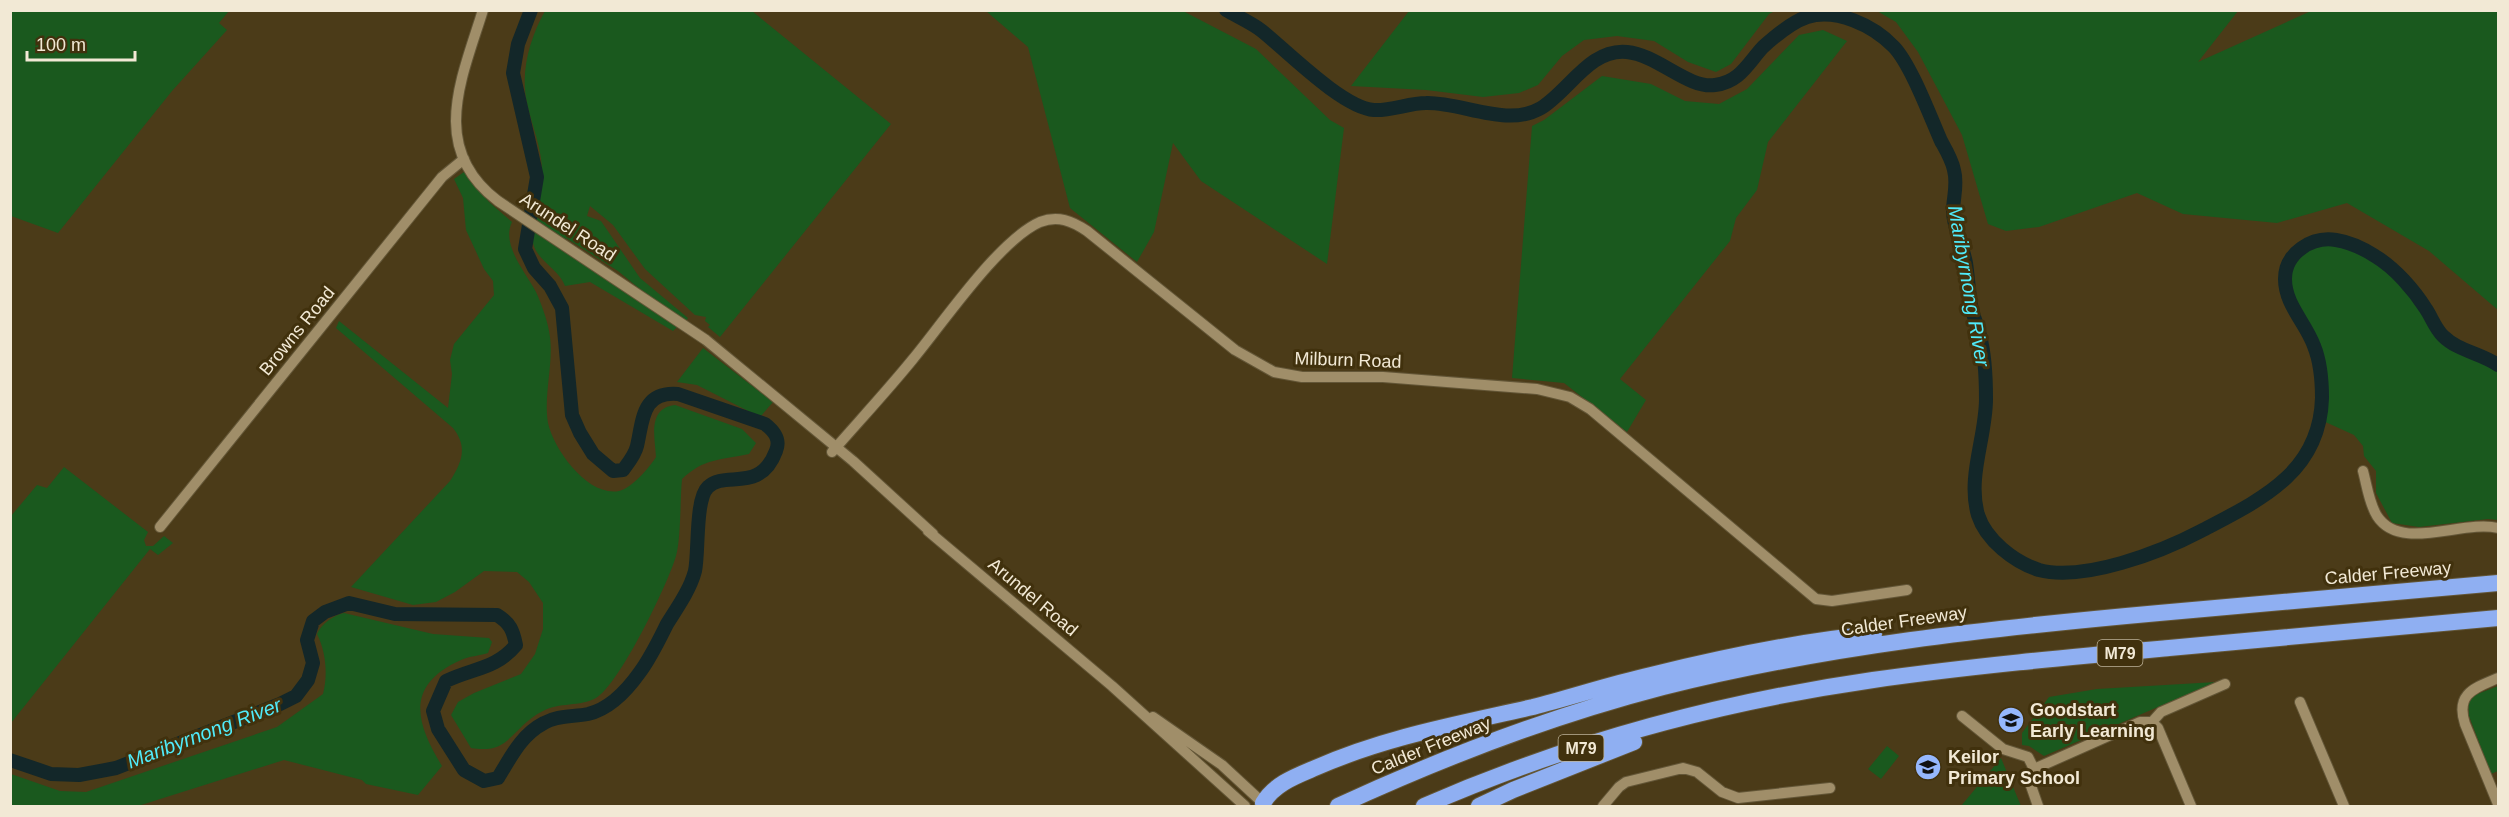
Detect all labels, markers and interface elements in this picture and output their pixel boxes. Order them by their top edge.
scale bar [27,24,135,62]
text: 100 m [36,35,86,55]
street label: Arundel Road [516,189,620,265]
water label: Maribyrnong River [1944,204,1994,370]
street label: Browns Road [255,283,339,379]
street label: Milburn Road [1294,348,1402,372]
street label: Arundel Road [984,554,1082,640]
street label: Calder Freeway [2324,558,2452,588]
street label: Calder Freeway [1840,602,1968,640]
road number: M79 [2098,640,2142,666]
water label: Maribyrnong River [124,693,285,773]
place label: Goodstart Early Learning [2030,700,2155,741]
school or university icon: Goodstart Early Learning [1996,705,2026,735]
street label: Calder Freeway [1368,713,1494,779]
road number: M79 [1558,735,1604,761]
place label: Keilor Primary School [1948,747,2080,788]
school or university icon: Keilor Primary School [1913,752,1943,782]

